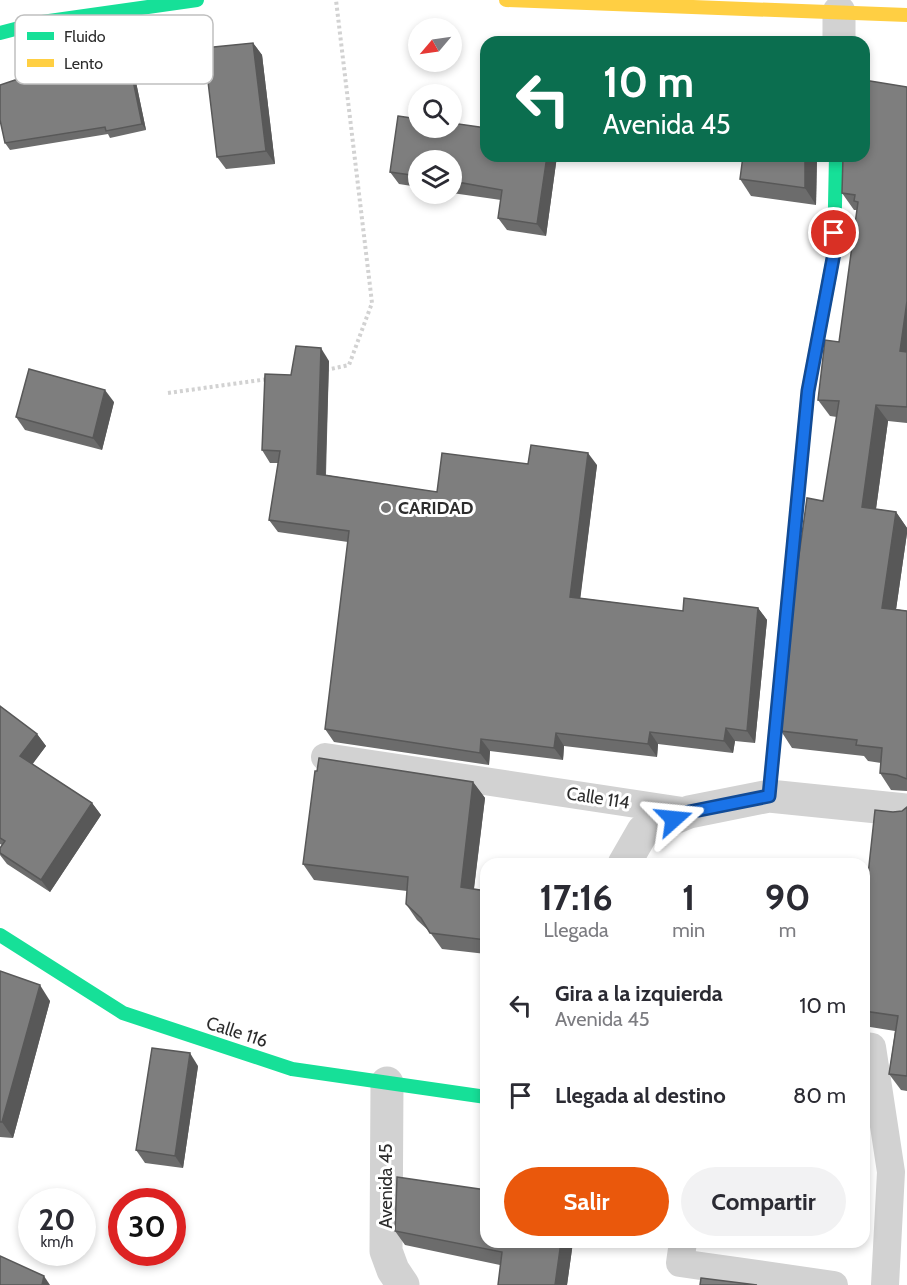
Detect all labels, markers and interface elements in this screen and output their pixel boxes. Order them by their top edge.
legend [15,15,213,84]
north arrow [408,18,462,72]
map controls [408,18,462,204]
text: Fluido [64,27,106,46]
text: Lento [64,54,103,73]
text: 10 m [603,56,694,108]
icon: left [504,60,582,138]
button: search [408,84,462,138]
text: Avenida 45 [603,108,731,141]
button: layers [408,150,462,204]
pin [808,207,859,258]
icon: arrive [817,216,850,249]
place label: CARIDAD [398,497,474,519]
marker: CARIDAD [379,501,393,515]
street label: Calle 114 [565,782,631,814]
position arrow [642,787,706,851]
text: 17:16 [540,875,613,919]
text: 1 [682,875,695,919]
text: 90 [765,875,810,919]
text: Llegada [544,918,609,942]
text: min [672,918,705,942]
text: m [779,918,796,942]
text: Gira a la izquierda [555,980,723,1007]
icon: left [504,989,537,1022]
text: 10 m [799,992,846,1019]
text: Avenida 45 [555,1007,650,1031]
street label: Calle 116 [203,1012,271,1052]
icon: arrive [504,1079,537,1112]
text: Llegada al destino [555,1082,726,1109]
text: 80 m [793,1082,846,1109]
street label: Avenida 45 [375,1143,397,1229]
button: Salir [504,1167,669,1236]
button: Compartir [681,1167,846,1236]
speed limit sign: 30 [108,1188,186,1266]
text: 20 [38,1201,76,1238]
text: km/h [41,1233,73,1251]

